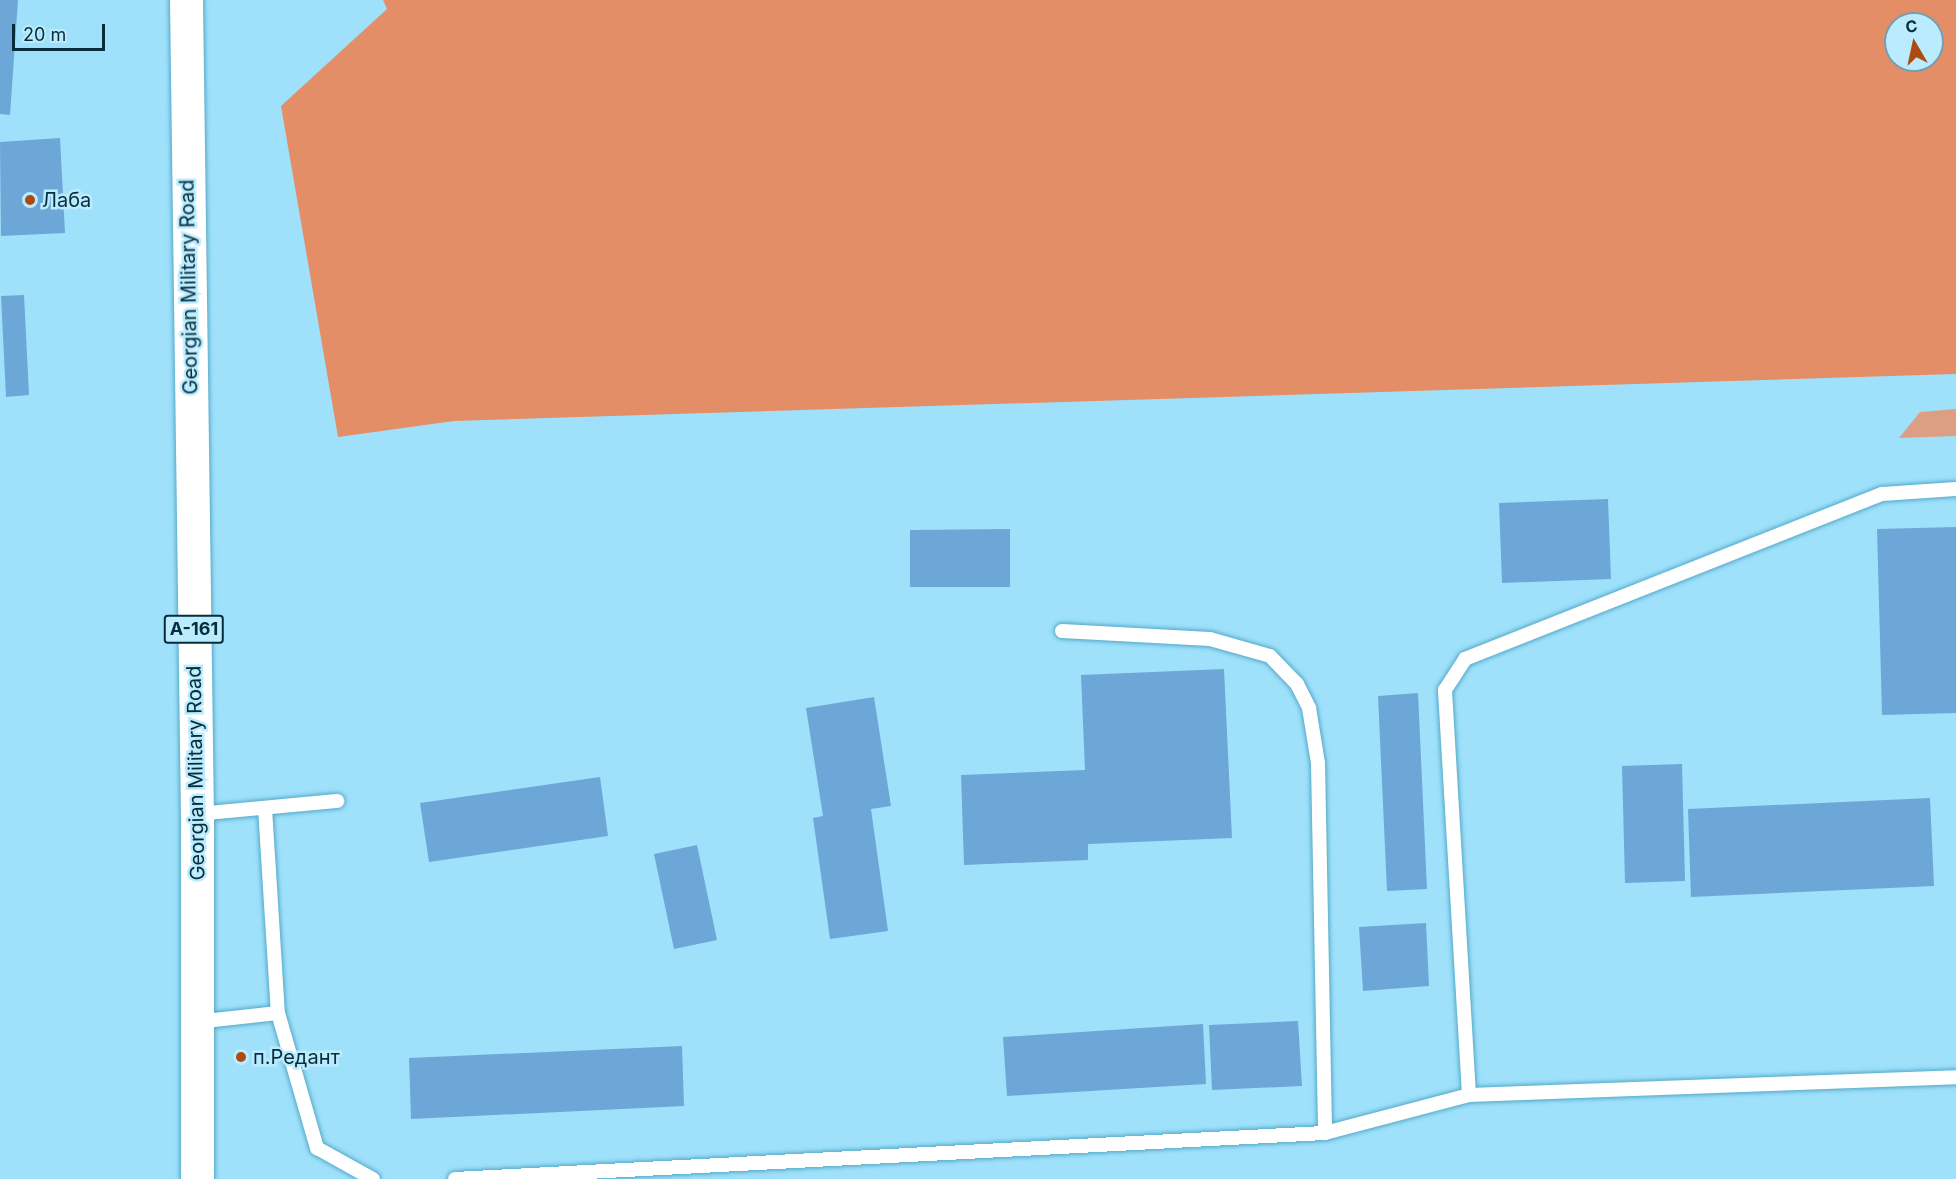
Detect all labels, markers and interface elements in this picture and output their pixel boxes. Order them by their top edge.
scale bar [15,12,108,50]
north arrow [1884,12,1944,72]
text: С [1904,15,1919,37]
text: 20 m [23,24,66,45]
street label: Georgian Military Road [175,179,203,395]
place label: Лаба [42,188,91,212]
marker: Лаба [23,193,37,207]
road number: А-161 [162,614,226,644]
street label: Georgian Military Road [182,665,210,881]
place label: п.Редант [253,1045,340,1069]
marker: п.Редант [234,1050,248,1064]

